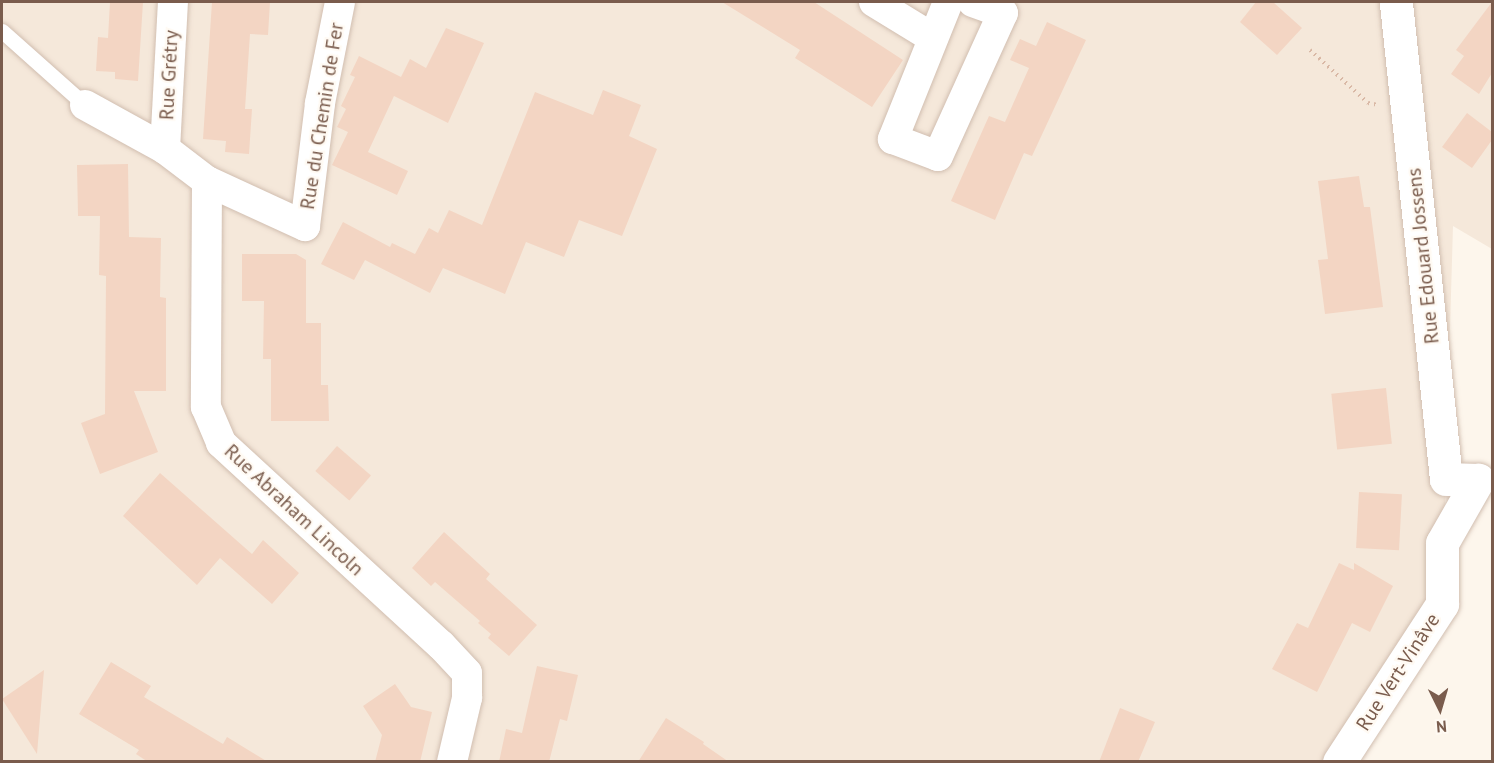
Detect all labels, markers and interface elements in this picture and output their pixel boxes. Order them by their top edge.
street label: Rue du Chemin de Fer [295,21,349,211]
street label: Rue Grétry [155,29,183,121]
street label: Rue Edouard Jossens [1402,167,1444,345]
street label: Rue Abraham Lincoln [219,439,369,581]
street label: Rue Vert-Vinâve [1351,609,1445,735]
north arrow [1410,679,1470,739]
text: N [1435,717,1448,737]

